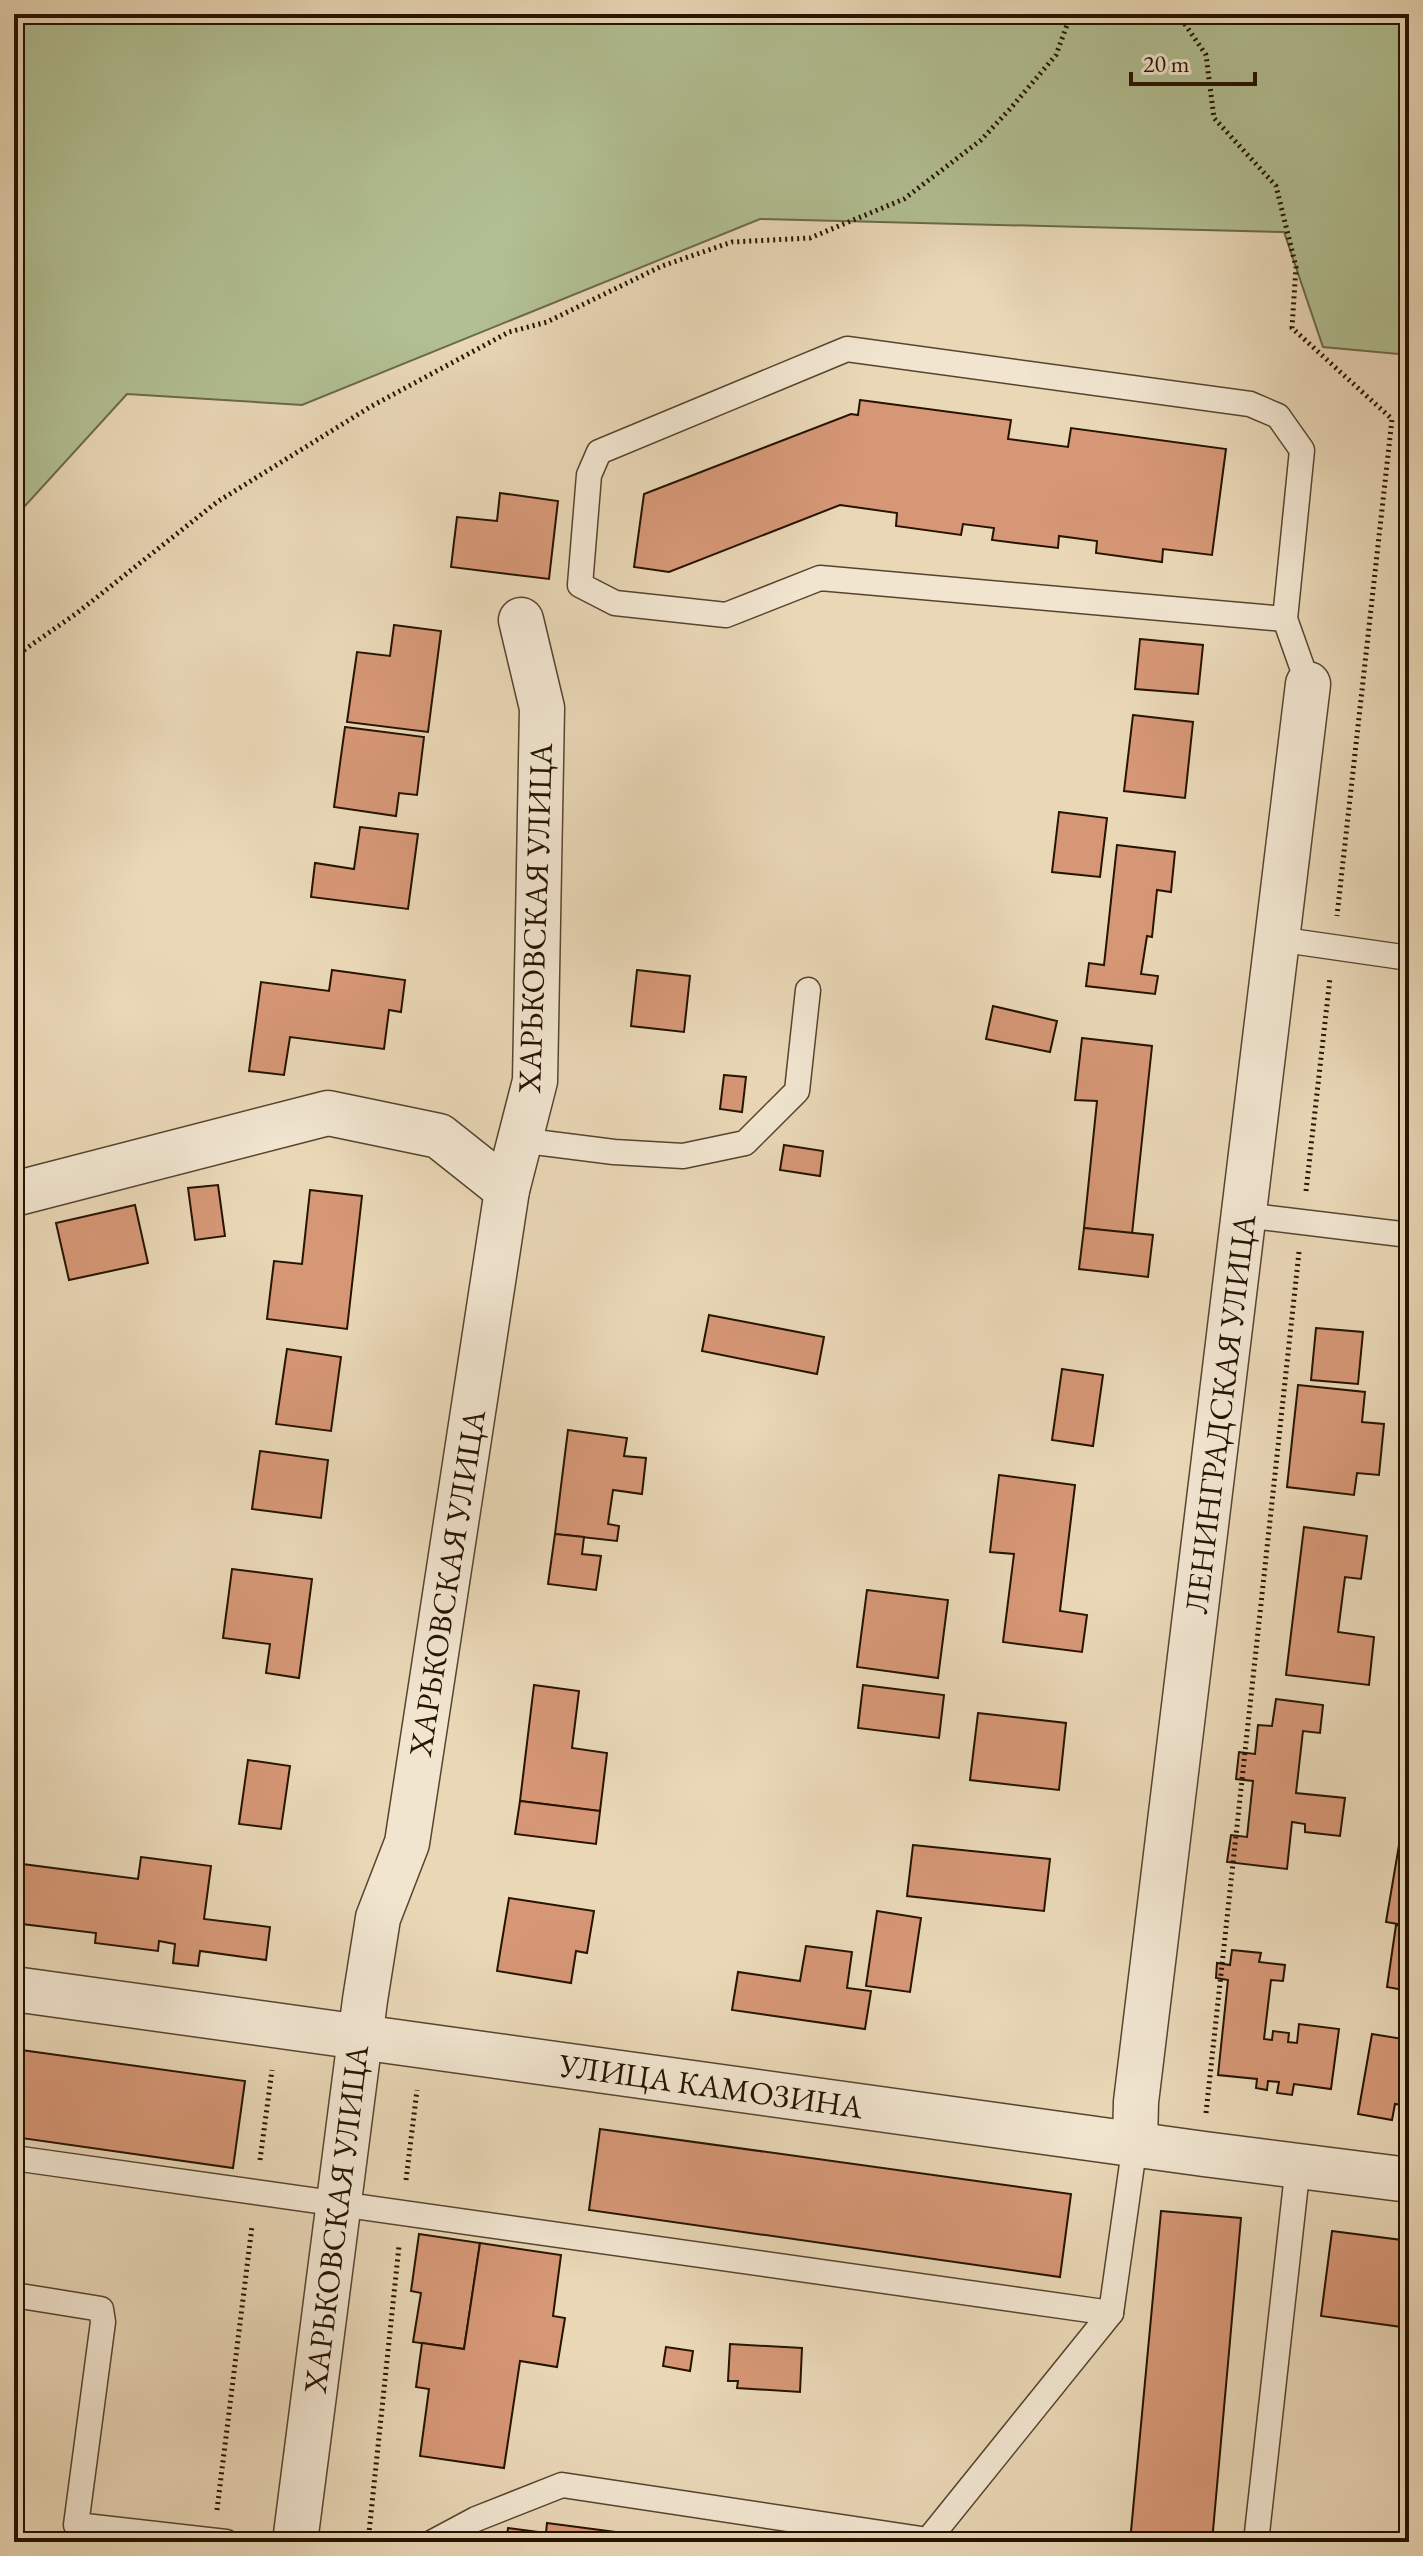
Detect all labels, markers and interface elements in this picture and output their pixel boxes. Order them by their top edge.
scale bar [1131,36,1255,86]
text: 20 m [1143,48,1190,79]
street label: ХАРЬКОВСКАЯ УЛИЦА [508,741,562,1095]
street label: ЛЕНИНГРАДСКАЯ УЛИЦА [1175,1211,1265,1616]
street label: ХАРЬКОВСКАЯ УЛИЦА [399,1406,495,1760]
street label: ХАРЬКОВСКАЯ УЛИЦА [294,2042,378,2396]
street label: УЛИЦА КАМОЗИНА [555,2044,867,2128]

